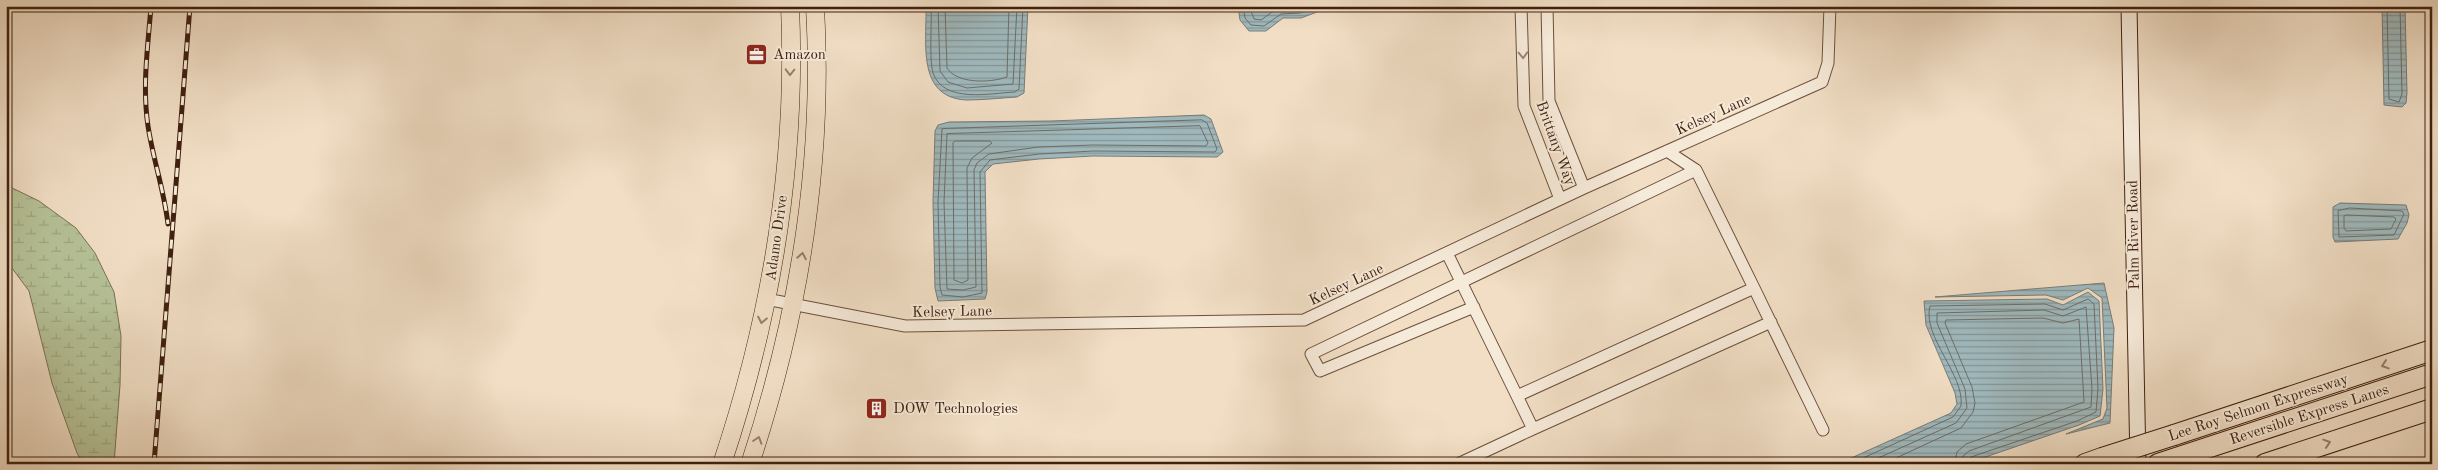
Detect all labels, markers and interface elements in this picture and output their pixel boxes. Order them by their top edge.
office icon: Amazon [745,42,769,66]
place label: Amazon [773,48,826,63]
one-way arrow [1518,52,1528,59]
one-way arrow [785,69,795,77]
street label: Kelsey Lane [1674,92,1753,139]
street label: Brittany Way [1532,99,1577,188]
street label: Palm River Road [2126,180,2143,290]
street label: Adamo Drive [764,194,791,282]
one-way arrow [796,252,806,261]
street label: Kelsey Lane [1307,262,1386,309]
street label: Kelsey Lane [912,304,992,321]
one-way arrow [757,316,768,325]
one-way arrow [2382,359,2390,369]
street label: Lee Roy Selmon Expressway [2166,372,2350,445]
street label: Reversible Express Lanes [2228,383,2391,448]
building icon: DOW Technologies [865,396,889,420]
place label: DOW Technologies [893,402,1018,417]
one-way arrow [752,436,762,445]
one-way arrow [2323,439,2331,449]

